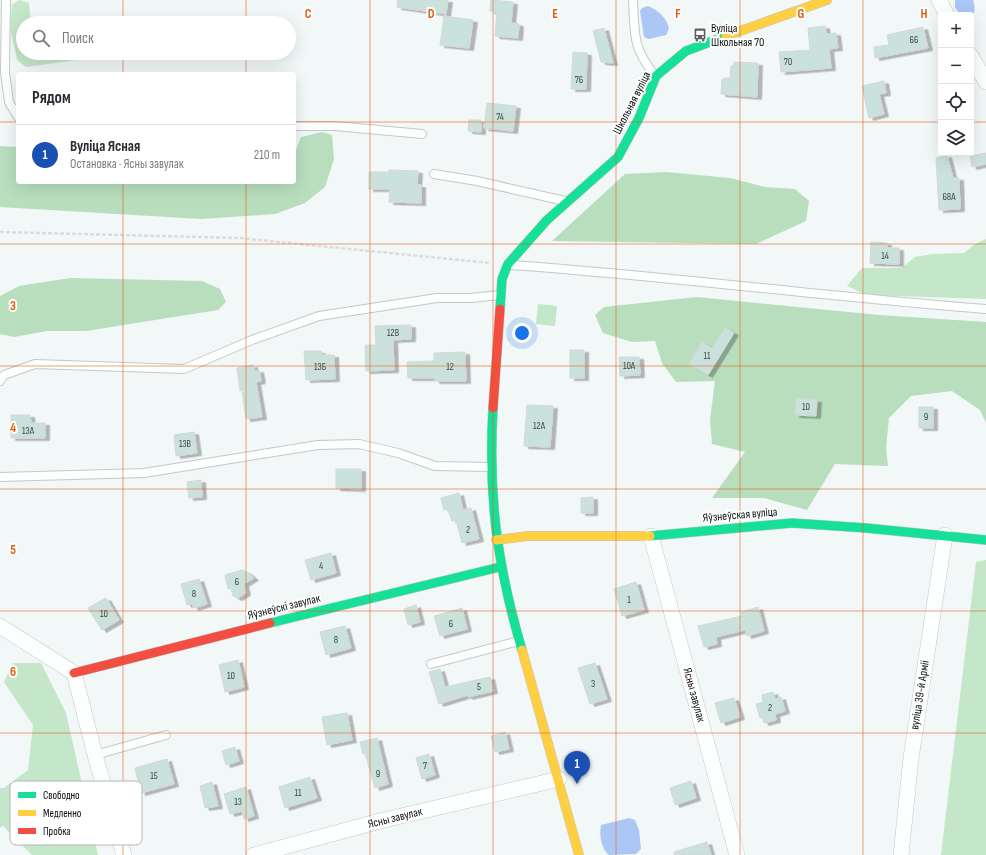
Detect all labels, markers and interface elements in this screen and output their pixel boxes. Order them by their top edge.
text: C [305,6,312,22]
text: D [428,6,435,22]
text: E [552,6,558,22]
text: F [675,6,681,22]
text: G [798,6,805,22]
text: H [921,6,928,22]
map controls [938,12,974,156]
button: + [938,12,974,48]
search box [16,16,296,60]
place label: Вуліца Школьная 70 [711,21,764,50]
icon: search [30,27,52,49]
bus stop icon: Вуліца Школьная 70 [692,27,708,43]
text: Поиск [62,29,94,48]
house number: 66 [910,34,918,46]
button: − [938,48,974,84]
house number: 70 [784,56,792,68]
street label: Школьная вуліца [610,69,654,137]
house number: 76 [575,74,583,86]
button: locate [938,84,974,120]
text: Рядом [32,88,71,108]
house number: 74 [496,111,504,123]
button: layers [938,120,974,156]
text: Вуліца Ясная [70,137,140,156]
text: 1 [42,147,48,163]
text: 210 m [254,147,280,163]
text: Остановка · Ясны завулак [70,156,184,172]
house number: 68А [942,191,956,203]
house number: 14 [881,250,889,262]
text: 3 [10,298,16,314]
your location [512,323,532,343]
house number: 12В [387,327,400,339]
house number: 11 [704,350,711,362]
house number: 10А [623,360,636,372]
house number: 13Б [314,361,327,373]
house number: 12 [446,361,454,373]
house number: 10 [802,401,810,413]
house number: 9 [924,411,928,423]
text: 4 [10,420,16,436]
house number: 12А [533,420,546,432]
house number: 13А [22,425,35,437]
house number: 13В [179,438,192,450]
street label: Яўзнеўская вуліца [702,504,778,526]
house number: 2 [466,524,470,536]
text: 5 [10,542,16,558]
house number: 4 [319,560,323,572]
house number: 6 [235,576,239,588]
house number: 8 [192,588,196,600]
street label: Яўзнеўскі завулак [246,591,322,623]
house number: 1 [627,594,631,606]
house number: 10 [100,608,108,620]
house number: 6 [449,618,453,630]
house number: 8 [334,634,338,646]
street label: вуліца 39-й Арміі [907,659,933,731]
text: 6 [10,664,16,680]
street label: Ясны завулак [680,666,709,724]
house number: 10 [227,670,235,682]
house number: 3 [591,678,595,690]
house number: 5 [477,681,481,693]
house number: 2 [768,702,772,714]
pin: 1 [564,751,590,784]
house number: 7 [423,760,427,772]
house number: 9 [376,768,380,780]
house number: 15 [150,770,158,782]
legend [10,781,142,845]
house number: 11 [295,787,302,799]
text: Свободно [43,789,80,802]
house number: 13 [234,796,242,808]
street label: Ясны завулак [366,804,424,832]
text: Медленно [43,807,82,820]
text: Пробка [43,825,71,838]

